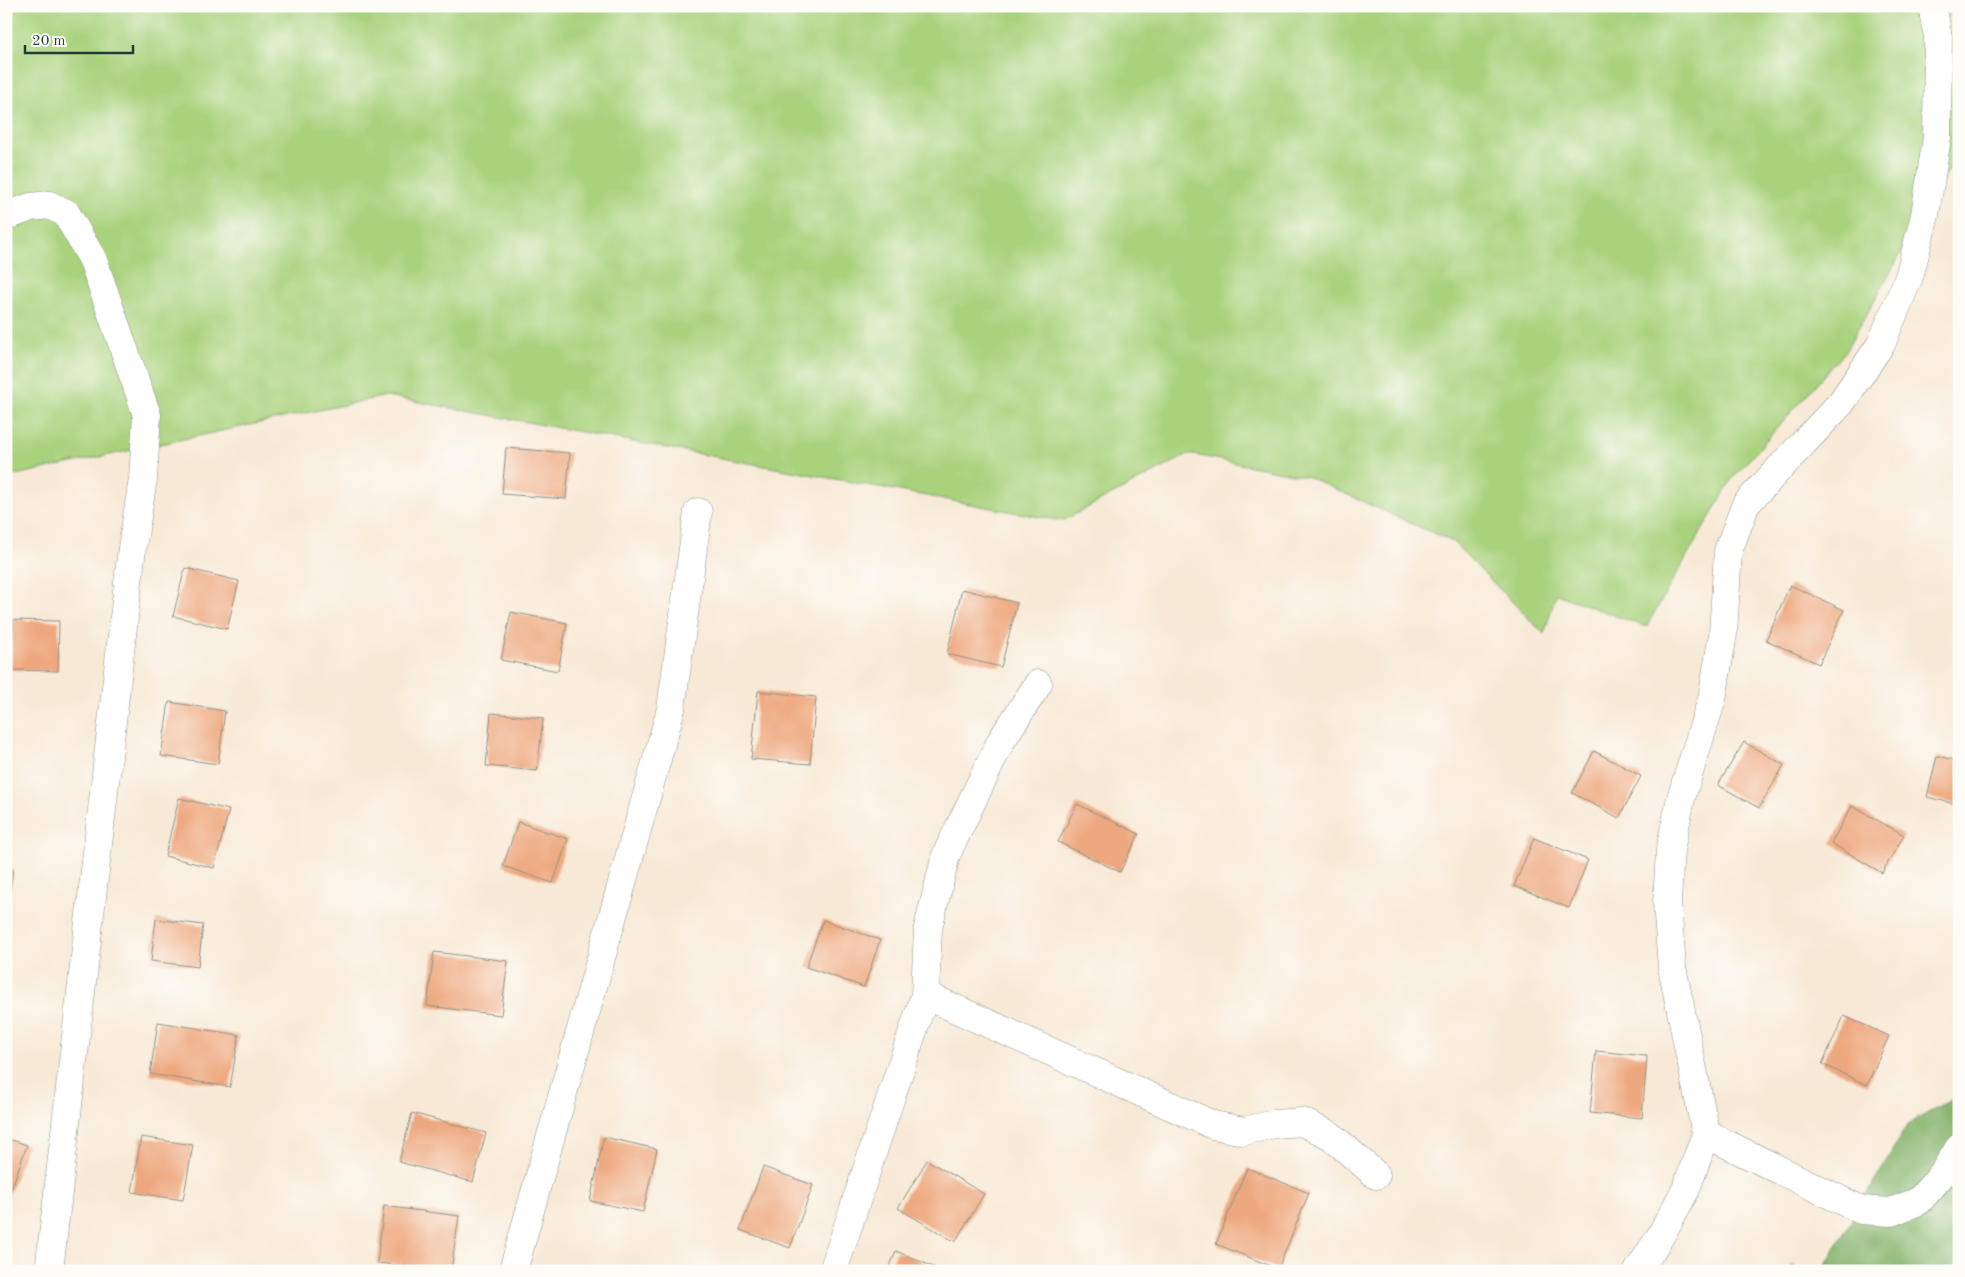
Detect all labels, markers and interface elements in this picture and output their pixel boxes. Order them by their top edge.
scale bar [25,22,132,54]
text: 20 m [32,34,66,49]

